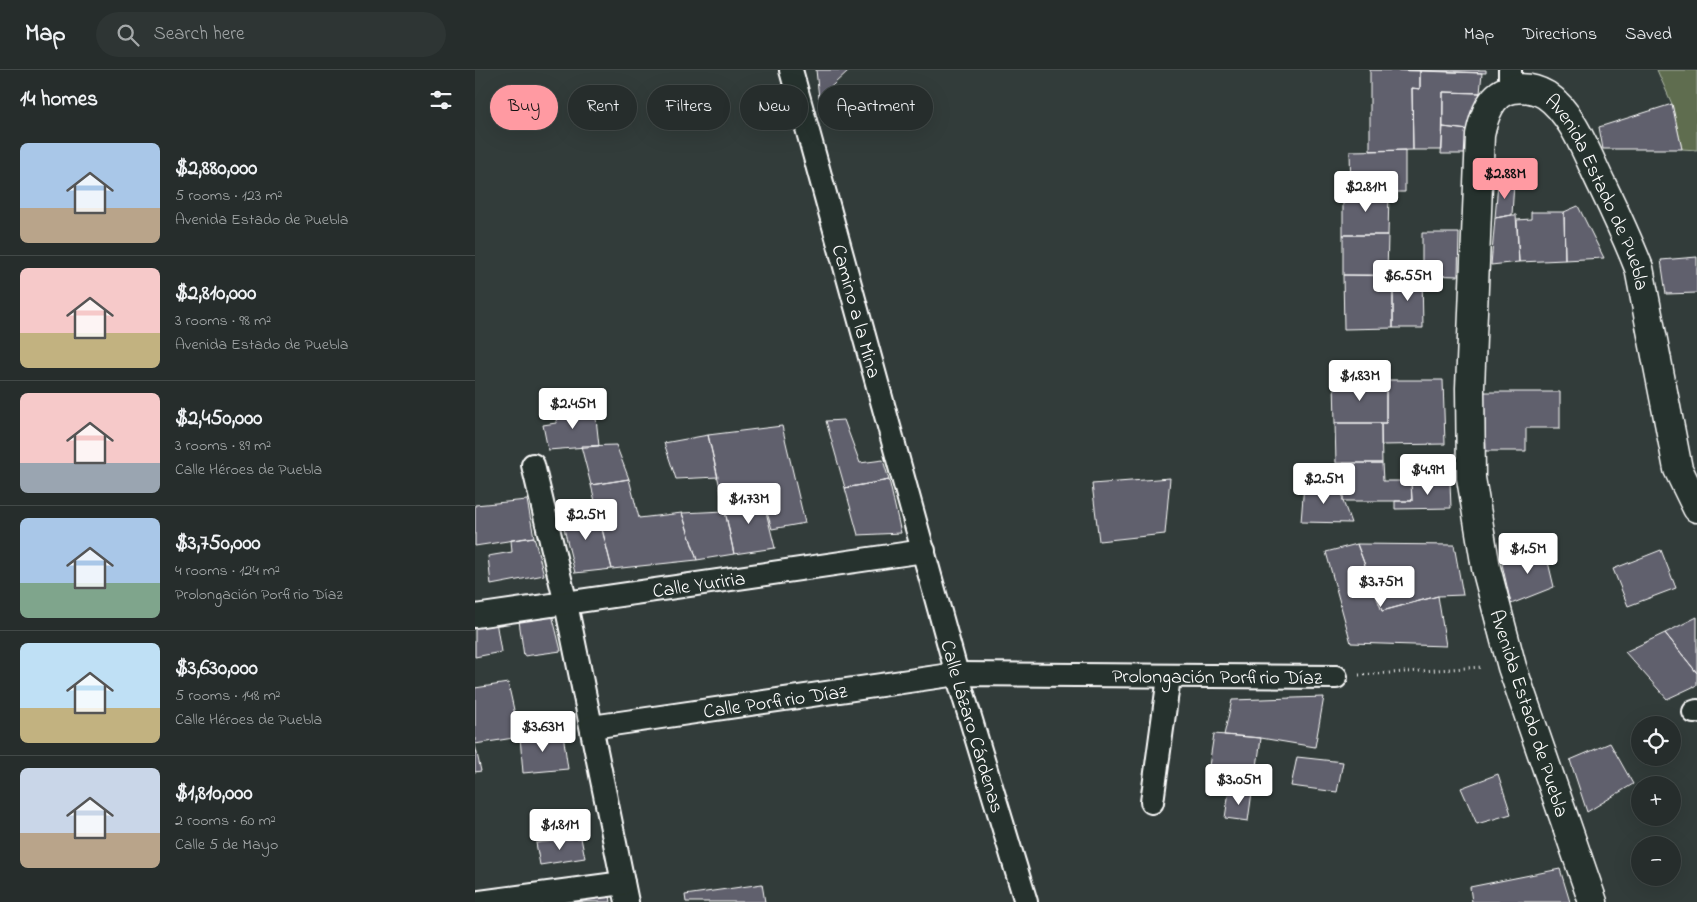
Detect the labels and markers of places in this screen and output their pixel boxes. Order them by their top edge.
pin: $2.88M [1464,158,1546,200]
pin: $2.81M [1325,170,1407,213]
pin: $6.55M [1367,260,1449,302]
pin: $1.83M [1319,360,1401,402]
pin: $2.45M [532,388,614,430]
pin: $4.9M [1393,454,1463,496]
pin: $2.5M [1289,462,1359,505]
pin: $1.73M [708,482,790,525]
pin: $2.5M [551,498,621,541]
pin: $1.5M [1493,532,1563,575]
pin: $3.75M [1340,566,1422,608]
pin: $3.63M [502,710,584,753]
pin: $3.05M [1198,764,1280,806]
pin: $1.81M [519,808,601,851]

